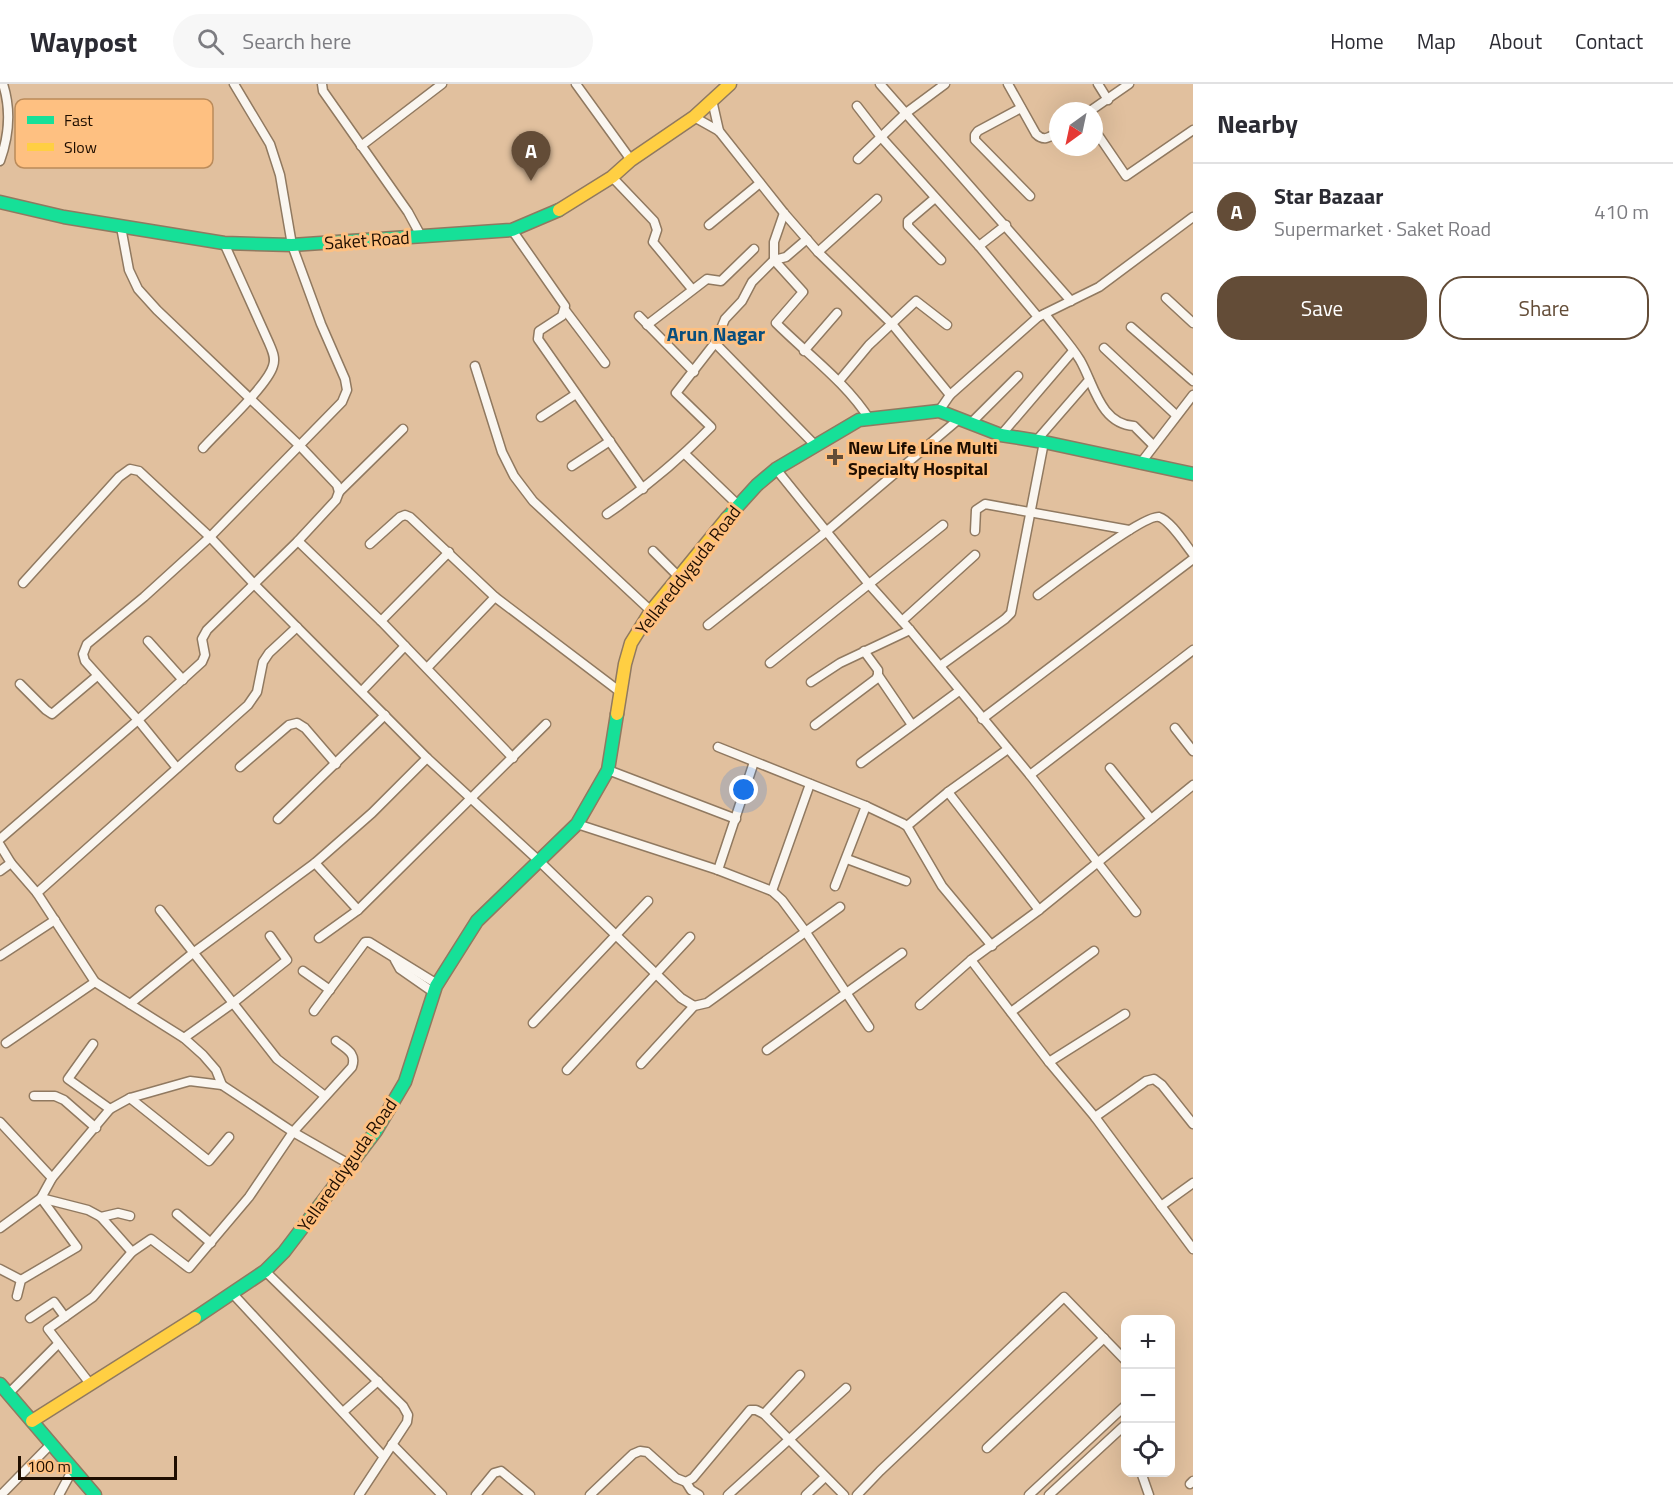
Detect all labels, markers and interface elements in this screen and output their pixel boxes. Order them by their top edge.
search box [173,14,593,68]
text: Waypost [30,20,137,63]
text: Search here [242,24,351,58]
icon: search [194,25,227,58]
text: Home [1330,25,1384,57]
text: Map [1417,25,1456,57]
text: About [1489,25,1542,57]
text: Contact [1575,25,1643,57]
legend [15,99,213,168]
north arrow [1049,102,1103,156]
text: Nearby [1217,104,1298,143]
text: Fast [64,108,93,132]
pin: A [512,132,550,181]
text: Slow [64,135,97,159]
text: Star Bazaar [1274,179,1383,213]
text: A [1230,196,1243,227]
text: 410 m [1594,196,1649,227]
text: Supermarket · Saket Road [1274,213,1491,244]
street label: Saket Road [323,224,411,256]
button: Save [1217,276,1427,340]
button: Share [1439,276,1649,340]
district label: Arun Nagar [667,318,766,349]
place label: New Life Line Multi Specialty Hospital [848,434,998,482]
marker: New Life Line Multi Specialty Hospital [826,448,844,466]
street label: Yellareddyguda Road [629,500,747,640]
your location [729,775,758,804]
street label: Yellareddyguda Road [291,1093,403,1237]
map controls [1121,1315,1175,1477]
button: + [1121,1315,1175,1369]
button: − [1121,1369,1175,1423]
button: locate [1121,1423,1175,1477]
scale bar [18,1453,177,1480]
text: 100 m [27,1454,71,1478]

